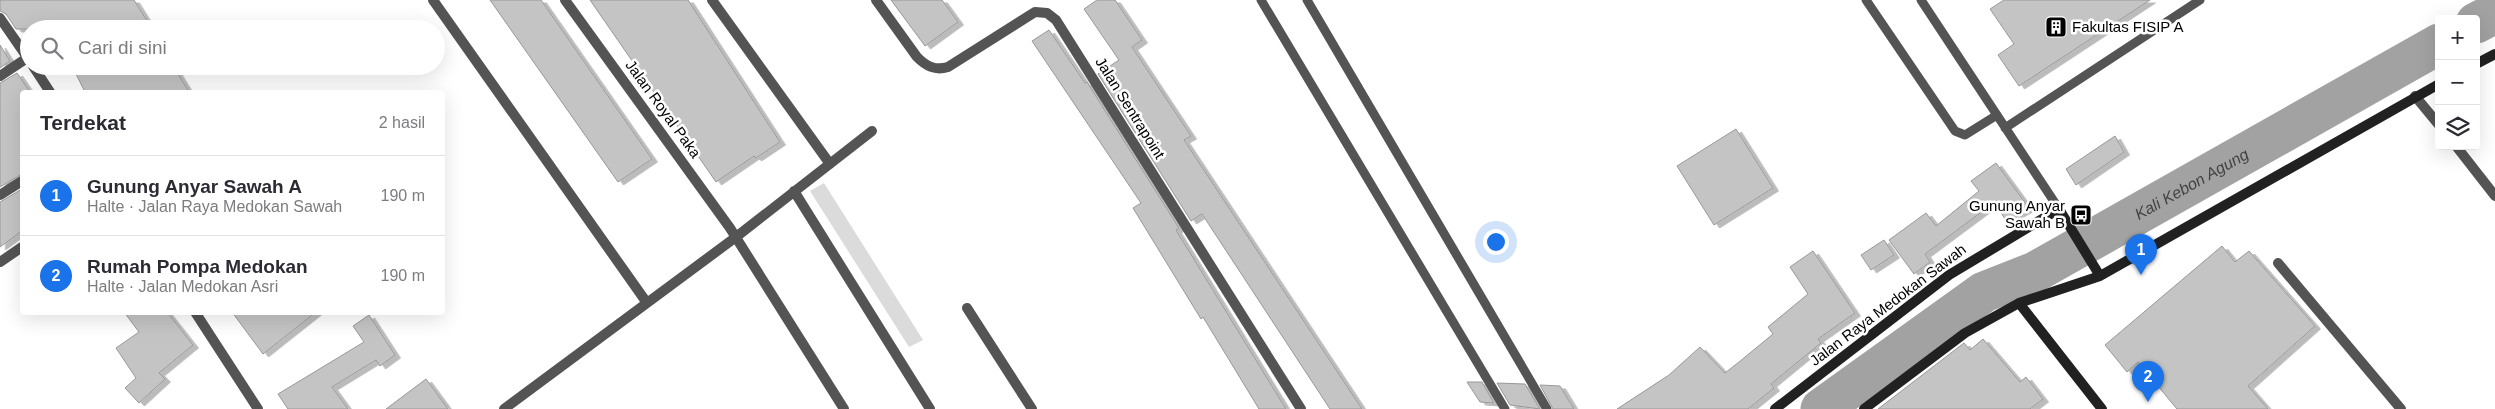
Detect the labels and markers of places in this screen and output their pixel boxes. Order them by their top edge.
building icon: Fakultas FISIP A [2044,15,2068,39]
place label: Fakultas FISIP A [2072,18,2183,35]
place label: Gunung Anyar Sawah B [1969,197,2065,231]
bus stop icon: Gunung Anyar Sawah B [2069,203,2093,227]
pin: 1 [2125,234,2157,275]
pin: 2 [2132,361,2164,402]

